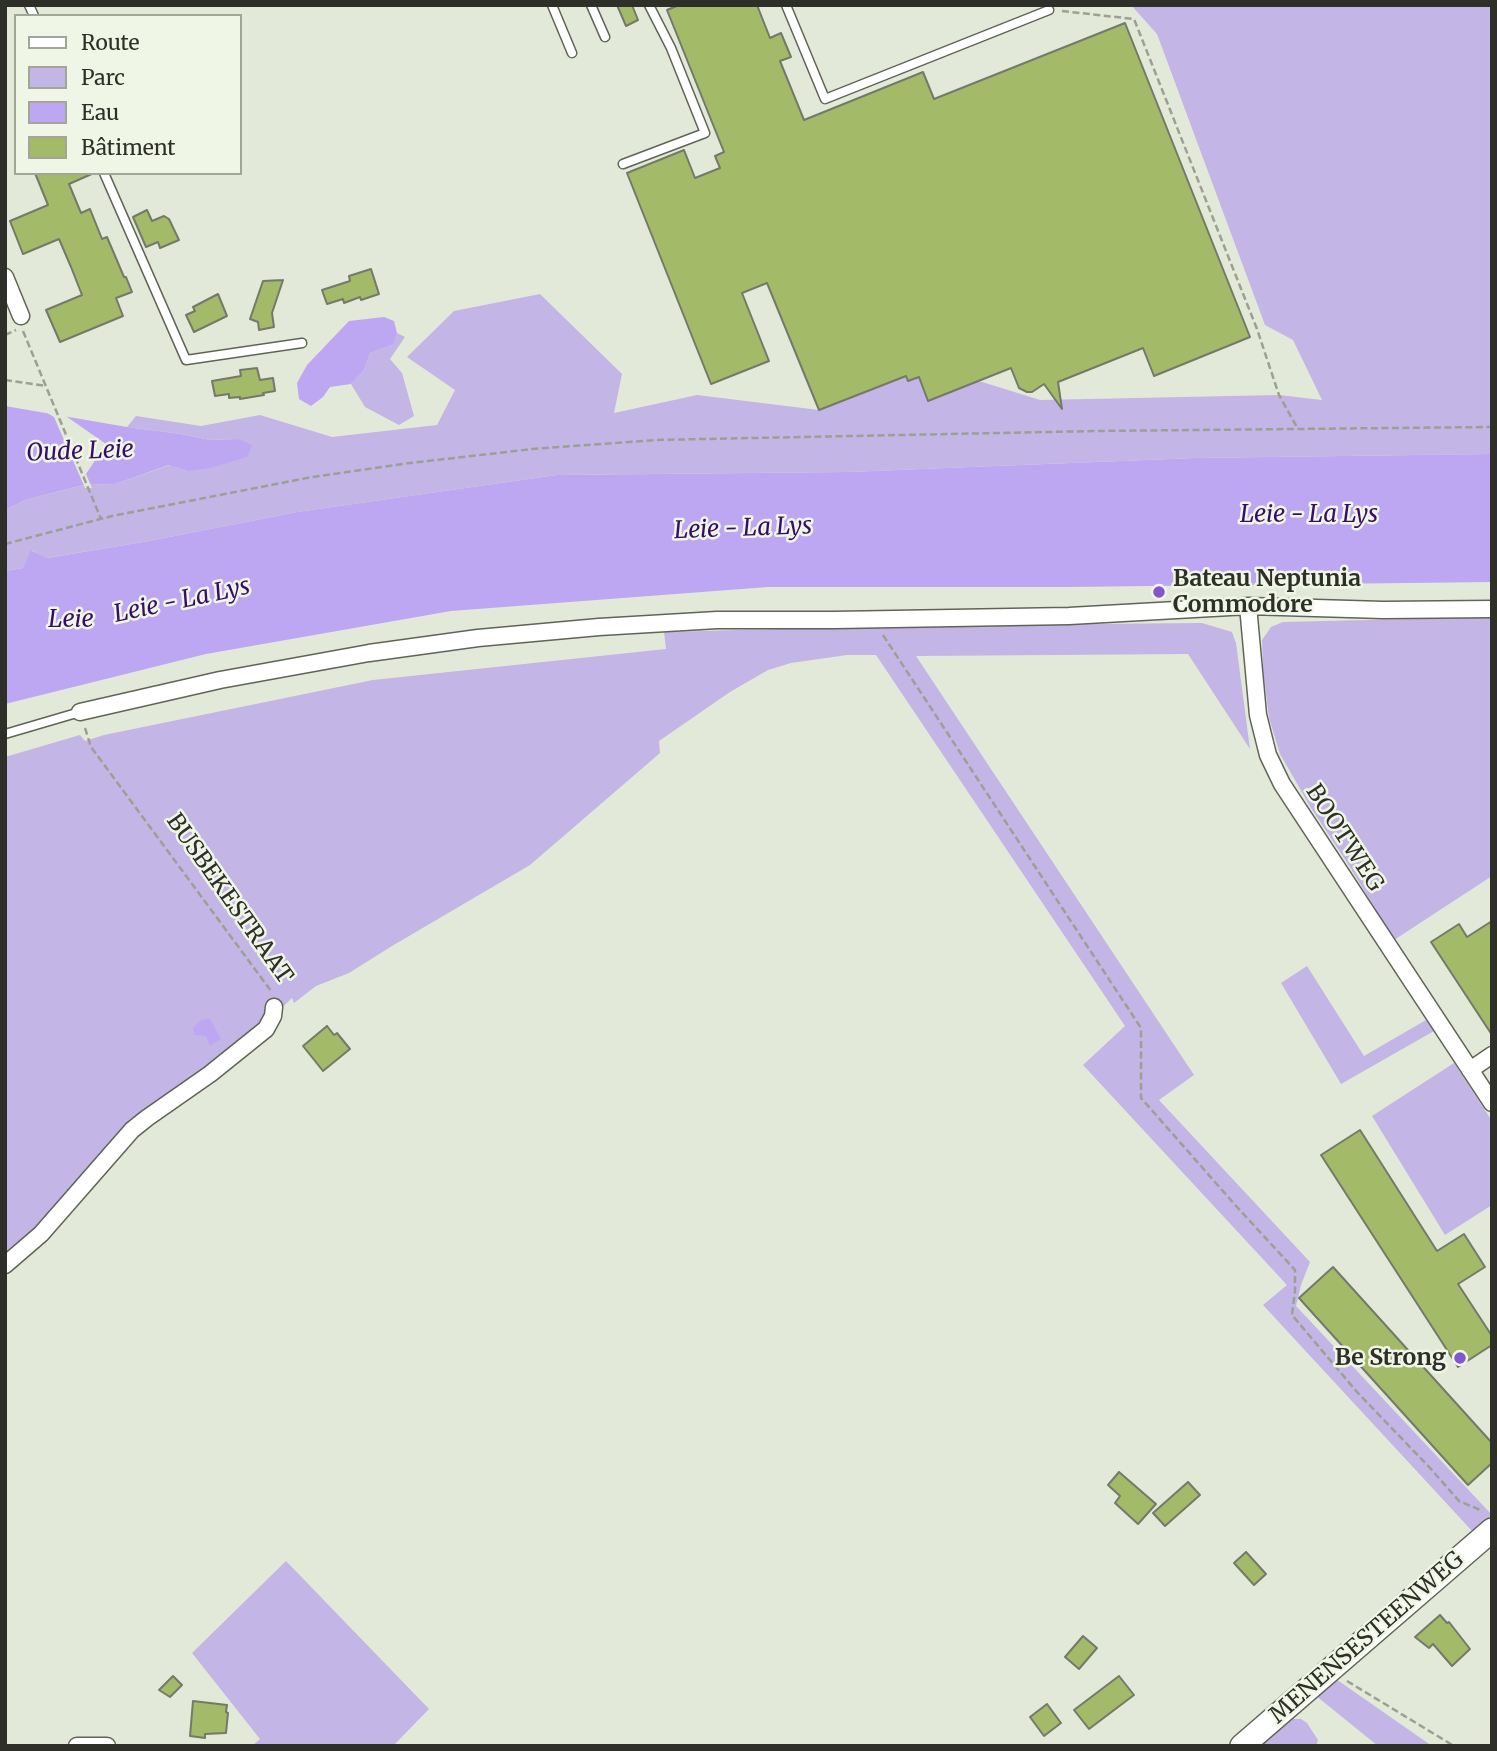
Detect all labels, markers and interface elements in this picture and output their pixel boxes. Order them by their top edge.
legend [14,14,242,175]
text: Route [81,29,139,56]
text: Parc [81,64,125,91]
text: Eau [81,99,119,126]
text: Bâtiment [81,134,175,161]
water label: Oude Leie [26,436,134,468]
water label: Leie - La Lys [1240,501,1378,529]
water label: Leie - La Lys [673,512,813,546]
place label: Bateau Neptunia Commodore [1173,565,1361,619]
water label: Leie - La Lys [111,573,253,629]
marker: Bateau Neptunia Commodore [1151,584,1167,600]
water label: Leie [48,606,94,634]
street label: BOOTWEG [1299,779,1389,897]
street label: BUSBEKESTRAAT [160,809,298,989]
place label: Be Strong [1335,1344,1446,1372]
marker: Be Strong [1452,1350,1468,1366]
street label: MENENSESTEENWEG [1264,1546,1470,1730]

